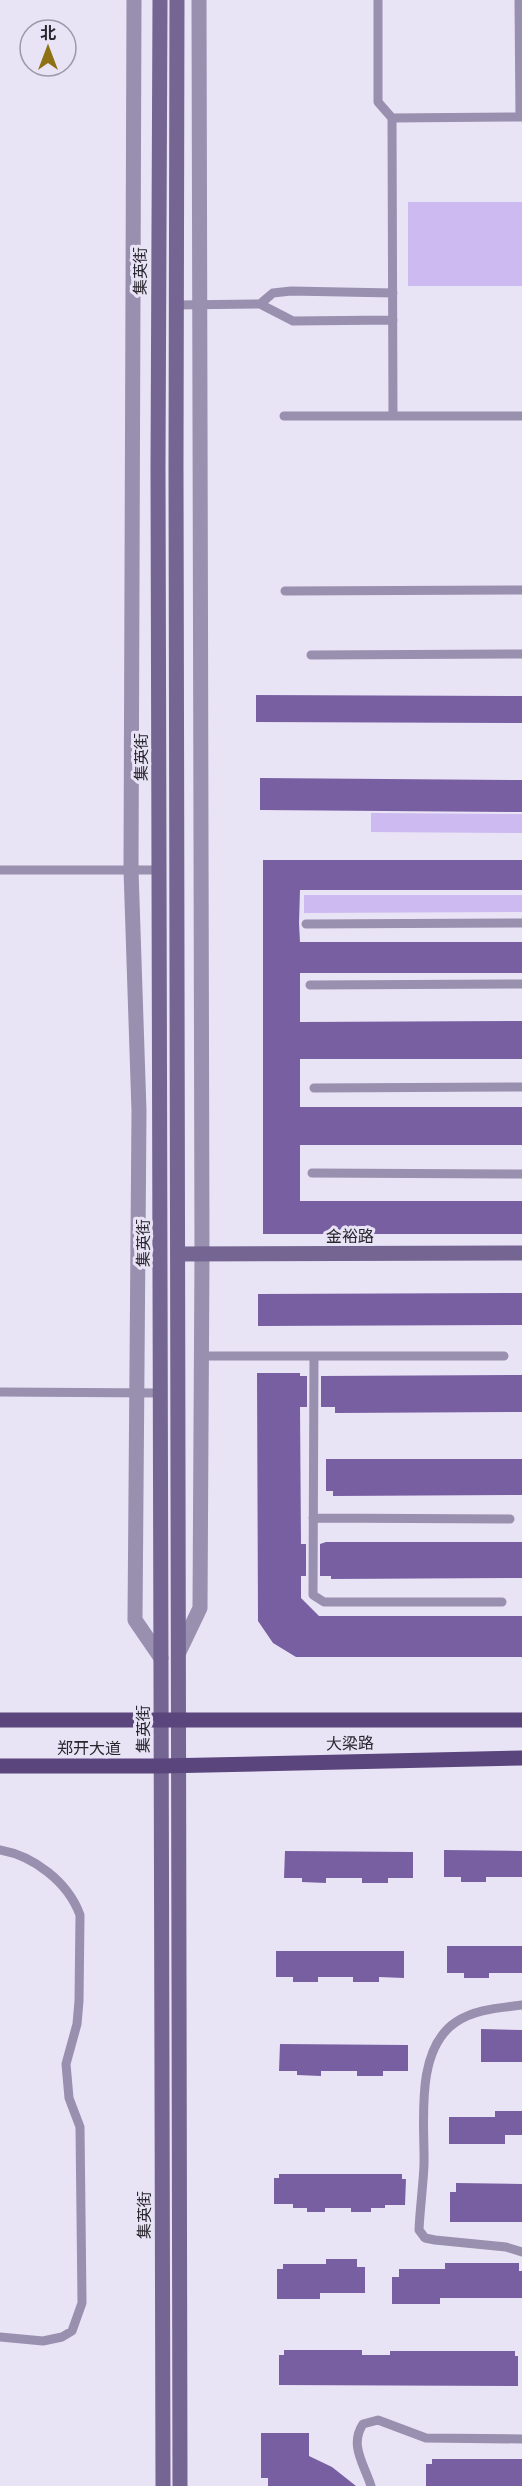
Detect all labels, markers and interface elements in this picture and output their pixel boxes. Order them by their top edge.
north arrow [18,18,78,78]
text: 北 [40,23,56,43]
street label: 集英街 [130,247,150,295]
street label: 集英街 [131,733,151,781]
street label: 集英街 [133,1219,153,1267]
street label: 金裕路 [326,1226,374,1246]
street label: 集英街 [133,1705,153,1753]
street label: 大梁路 [326,1733,374,1753]
street label: 郑开大道 [57,1738,121,1758]
street label: 集英街 [134,2191,154,2239]

